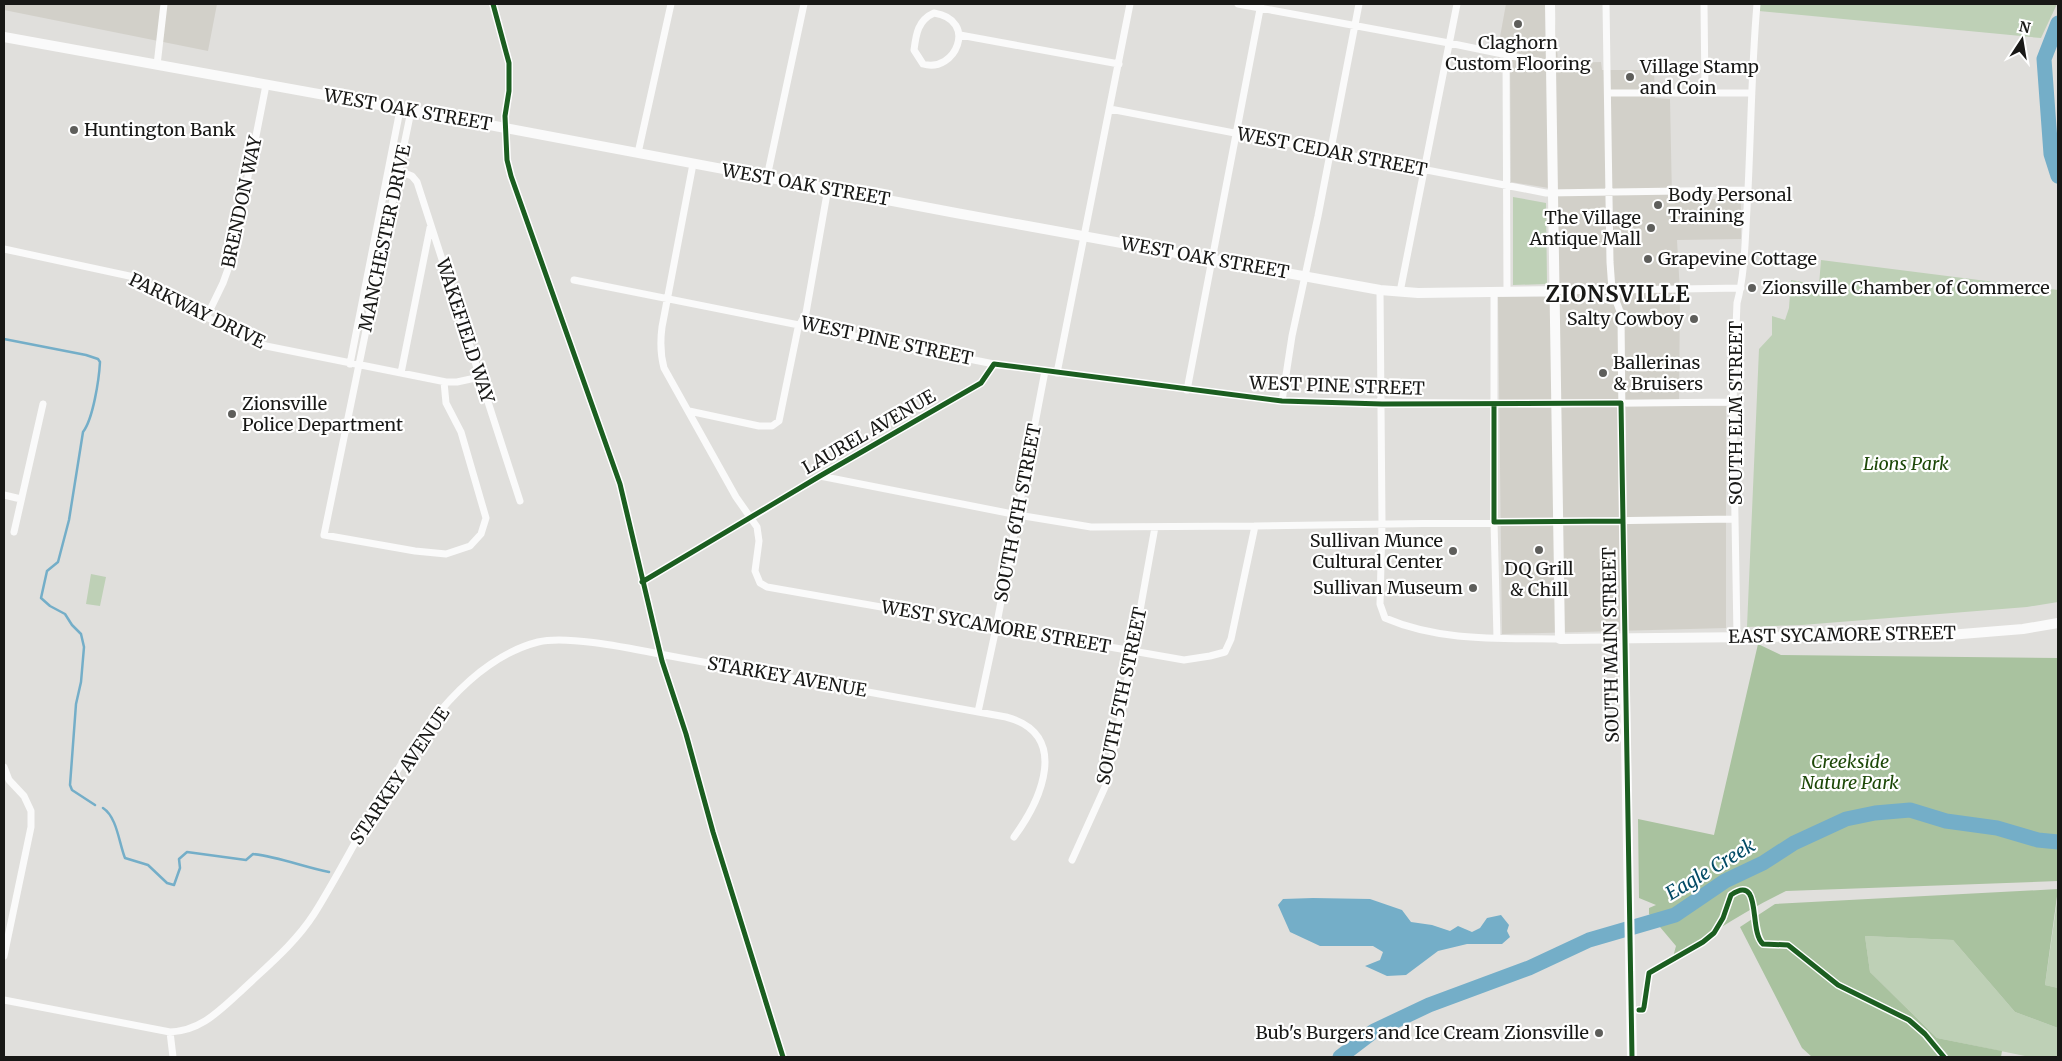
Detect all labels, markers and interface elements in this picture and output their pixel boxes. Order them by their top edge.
north arrow [1997,15,2047,65]
text: N [2017,17,2032,37]
marker: Claghorn Custom Flooring [1512,18,1524,30]
place label: Claghorn Custom Flooring [1445,31,1591,75]
place label: Village Stamp and Coin [1639,55,1759,99]
marker: Village Stamp and Coin [1624,71,1636,83]
street label: WEST OAK STREET [321,83,494,136]
place label: Huntington Bank [84,118,236,141]
street label: WEST CEDAR STREET [1234,122,1430,181]
marker: Huntington Bank [68,124,80,136]
street label: BRENDON WAY [216,133,267,270]
street label: MANCHESTER DRIVE [353,142,416,333]
street label: WEST OAK STREET [719,158,892,211]
place label: Body Personal Training [1668,183,1793,227]
marker: Body Personal Training [1652,199,1664,211]
place label: The Village Antique Mall [1528,206,1641,250]
marker: The Village Antique Mall [1645,222,1657,234]
street label: WEST OAK STREET [1118,231,1291,284]
place label: Grapevine Cottage [1658,247,1817,270]
marker: Grapevine Cottage [1642,253,1654,265]
street label: WAKEFIELD WAY [431,255,500,407]
street label: PARKWAY DRIVE [125,268,270,354]
place label: Zionsville Chamber of Commerce [1762,276,2050,299]
district label: ZIONSVILLE [1545,280,1691,308]
marker: Zionsville Chamber of Commerce [1746,282,1758,294]
place label: Salty Cowboy [1567,307,1685,330]
street label: WEST PINE STREET [798,311,976,370]
marker: Salty Cowboy [1688,313,1700,325]
street label: SOUTH ELM STREET [1724,320,1747,505]
place label: Ballerinas & Bruisers [1613,351,1703,395]
marker: Ballerinas & Bruisers [1597,367,1609,379]
street label: WEST PINE STREET [1248,371,1426,400]
street label: LAUREL AVENUE [798,384,940,479]
place label: Zionsville Police Department [242,392,403,436]
marker: Zionsville Police Department [226,408,238,420]
street label: SOUTH 6TH STREET [989,421,1046,604]
park label: Lions Park [1863,452,1949,475]
place label: Sullivan Munce Cultural Center [1310,529,1443,573]
marker: DQ Grill & Chill [1533,544,1545,556]
marker: Sullivan Munce Cultural Center [1447,545,1459,557]
street label: SOUTH MAIN STREET [1597,546,1624,743]
place label: DQ Grill & Chill [1504,557,1574,601]
place label: Sullivan Museum [1313,576,1463,599]
marker: Sullivan Museum [1467,582,1479,594]
street label: WEST SYCAMORE STREET [878,595,1113,658]
street label: SOUTH 5TH STREET [1091,604,1152,787]
street label: EAST SYCAMORE STREET [1728,621,1956,648]
street label: STARKEY AVENUE [706,651,869,702]
street label: STARKEY AVENUE [345,702,455,849]
park label: Creekside Nature Park [1801,750,1899,794]
water label: Eagle Creek [1661,833,1760,905]
place label: Bub's Burgers and Ice Cream Zionsville [1255,1021,1589,1044]
marker: Bub's Burgers and Ice Cream Zionsville [1593,1027,1605,1039]

